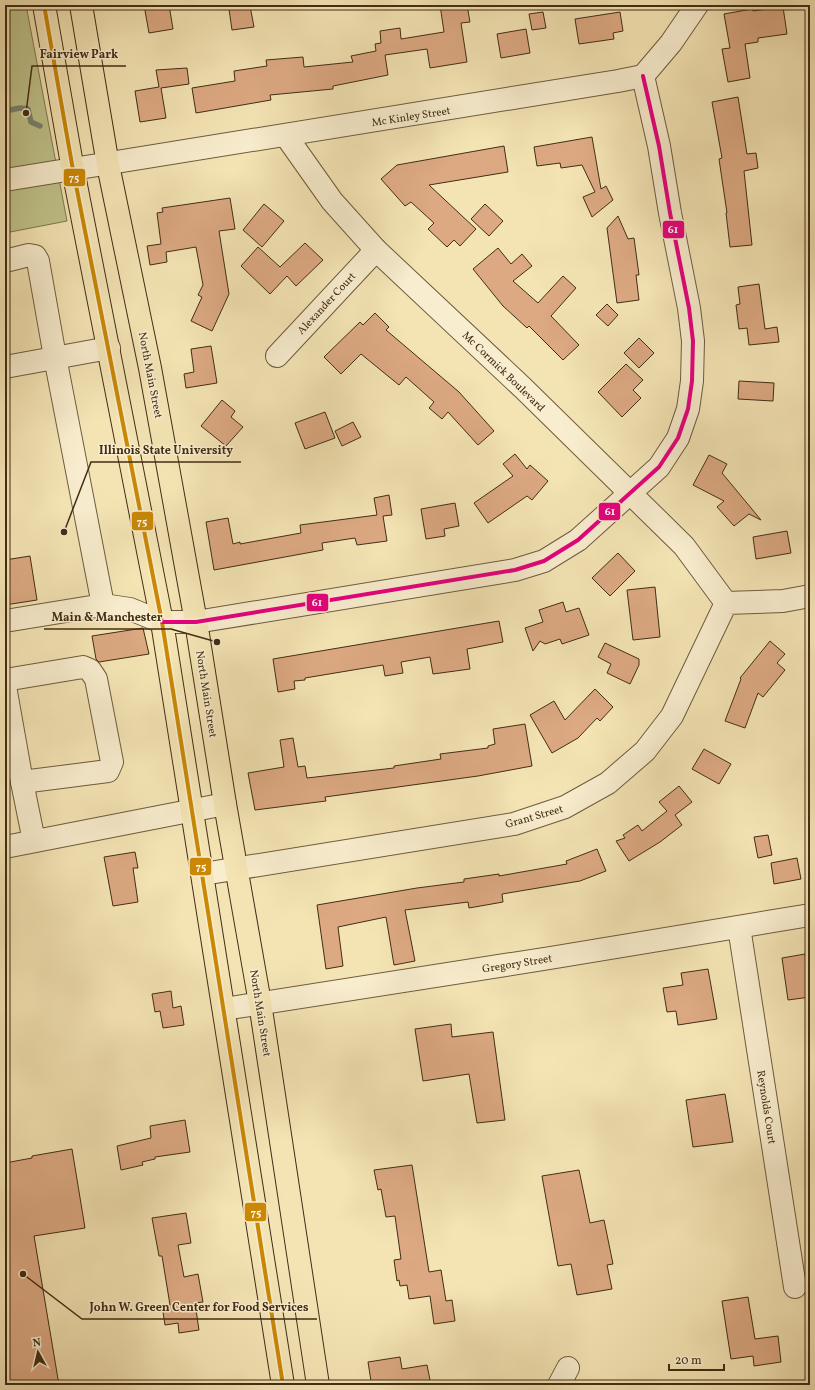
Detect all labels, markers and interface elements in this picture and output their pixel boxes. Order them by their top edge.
callout: Fairview Park [32,42,126,66]
text: Fairview Park [40,47,119,63]
street label: Mc Kinley Street [371,104,452,131]
line badge: 75 [63,168,86,187]
text: 75 [69,171,79,186]
line badge: 61 [662,220,685,239]
text: 61 [668,223,678,238]
street label: Alexander Court [294,270,360,338]
street label: Mc Cormick Boulevard [458,328,548,416]
street label: North Main Street [134,331,165,420]
callout: Illinois State University [91,438,241,462]
text: Illinois State University [99,443,233,459]
line badge: 61 [598,502,621,521]
text: 61 [605,505,615,520]
line badge: 75 [131,511,154,531]
text: 75 [137,515,147,530]
line badge: 61 [306,593,329,612]
text: 61 [312,596,322,611]
callout: Main & Manchester [44,605,171,629]
text: Main & Manchester [51,610,163,626]
street label: North Main Street [191,650,220,739]
street label: Grant Street [504,802,565,833]
line badge: 75 [189,857,212,876]
text: 75 [196,860,206,875]
street label: Gregory Street [481,952,553,977]
street label: North Main Street [245,969,274,1058]
street label: Reynolds Court [752,1069,779,1145]
line badge: 75 [244,1202,267,1222]
text: 75 [251,1206,261,1221]
callout: John W. Green Center for Food Services [82,1295,317,1319]
text: John W. Green Center for Food Services [88,1300,309,1316]
north arrow [18,1332,58,1372]
text: N [32,1336,42,1352]
scale bar [669,1346,724,1372]
text: 20 m [675,1353,702,1369]

